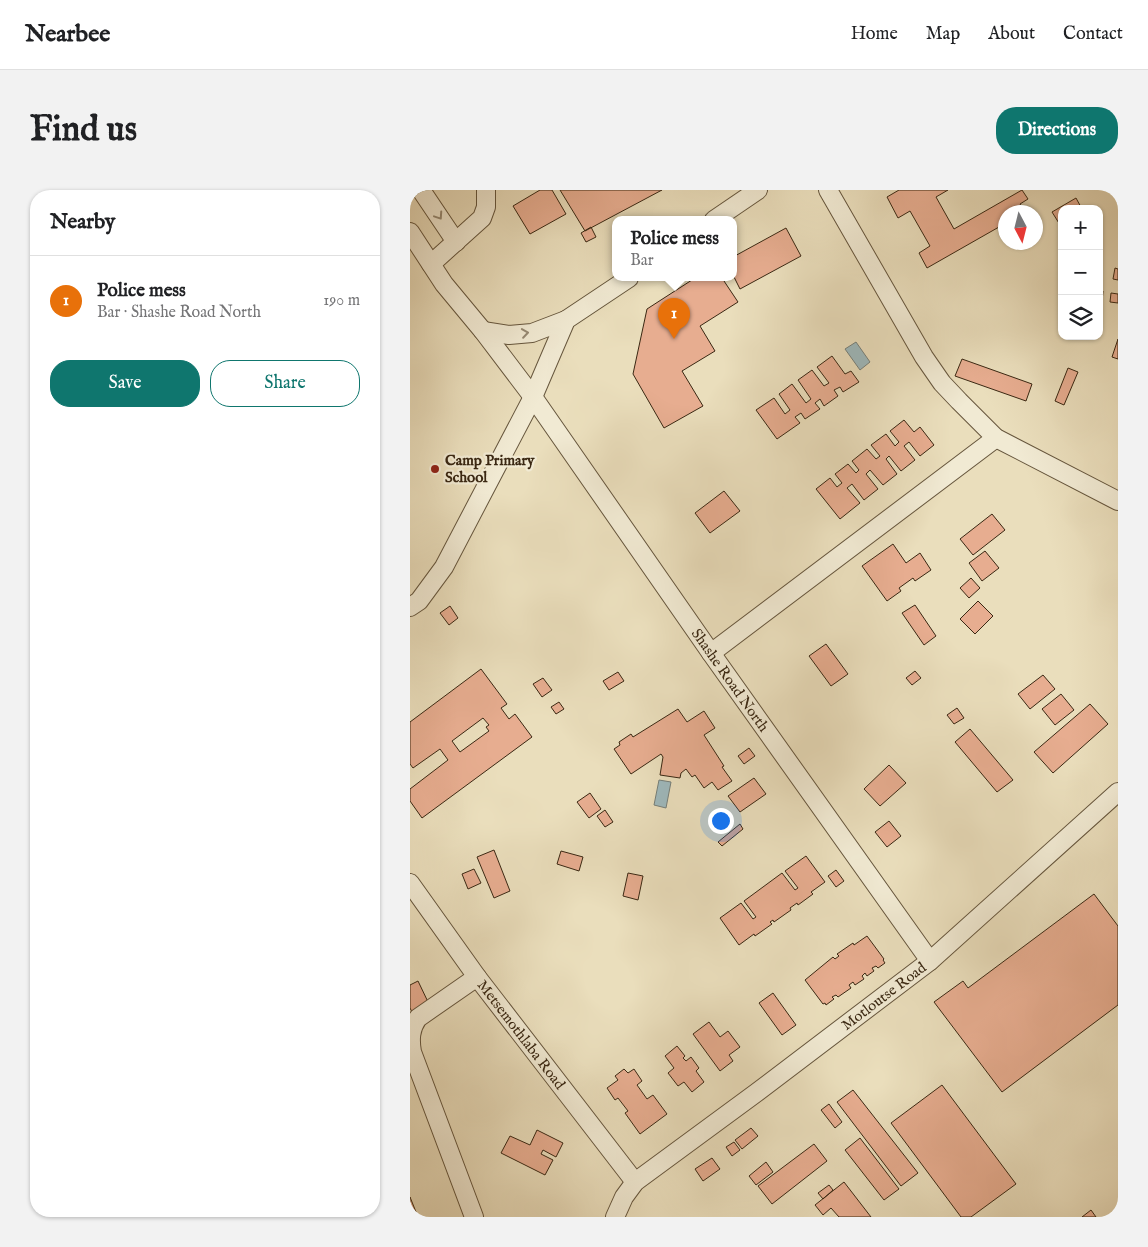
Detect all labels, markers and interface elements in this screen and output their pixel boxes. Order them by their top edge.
text: Nearbee [25,19,110,50]
text: Home [851,23,898,46]
text: Map [926,23,960,46]
text: About [988,23,1035,46]
text: Contact [1063,23,1123,46]
button: Directions [996,107,1118,154]
text: Find us [30,108,137,153]
north arrow [998,205,1043,250]
map controls [1058,205,1103,340]
button: + [1058,205,1103,250]
text: Nearby [50,209,115,236]
one-way arrow [433,210,442,220]
popup [612,216,737,281]
text: Police mess [630,227,719,251]
button: − [1058,250,1103,295]
text: Bar [630,251,654,271]
text: Police mess [97,279,186,303]
text: 1 [63,291,69,311]
text: 190 m [323,291,360,311]
button: layers [1058,295,1103,340]
pin: 1 [658,298,690,339]
text: Bar · Shashe Road North [97,303,261,323]
one-way arrow [521,329,530,339]
button: Save [50,360,200,407]
button: Share [210,360,360,407]
place label: Camp Primary School [445,451,535,487]
marker: Camp Primary School [429,463,441,475]
street label: Shashe Road North [687,625,773,736]
your location [708,808,734,834]
street label: Motloutse Road [838,958,931,1035]
street label: Metsemothlaba Road [473,976,570,1094]

